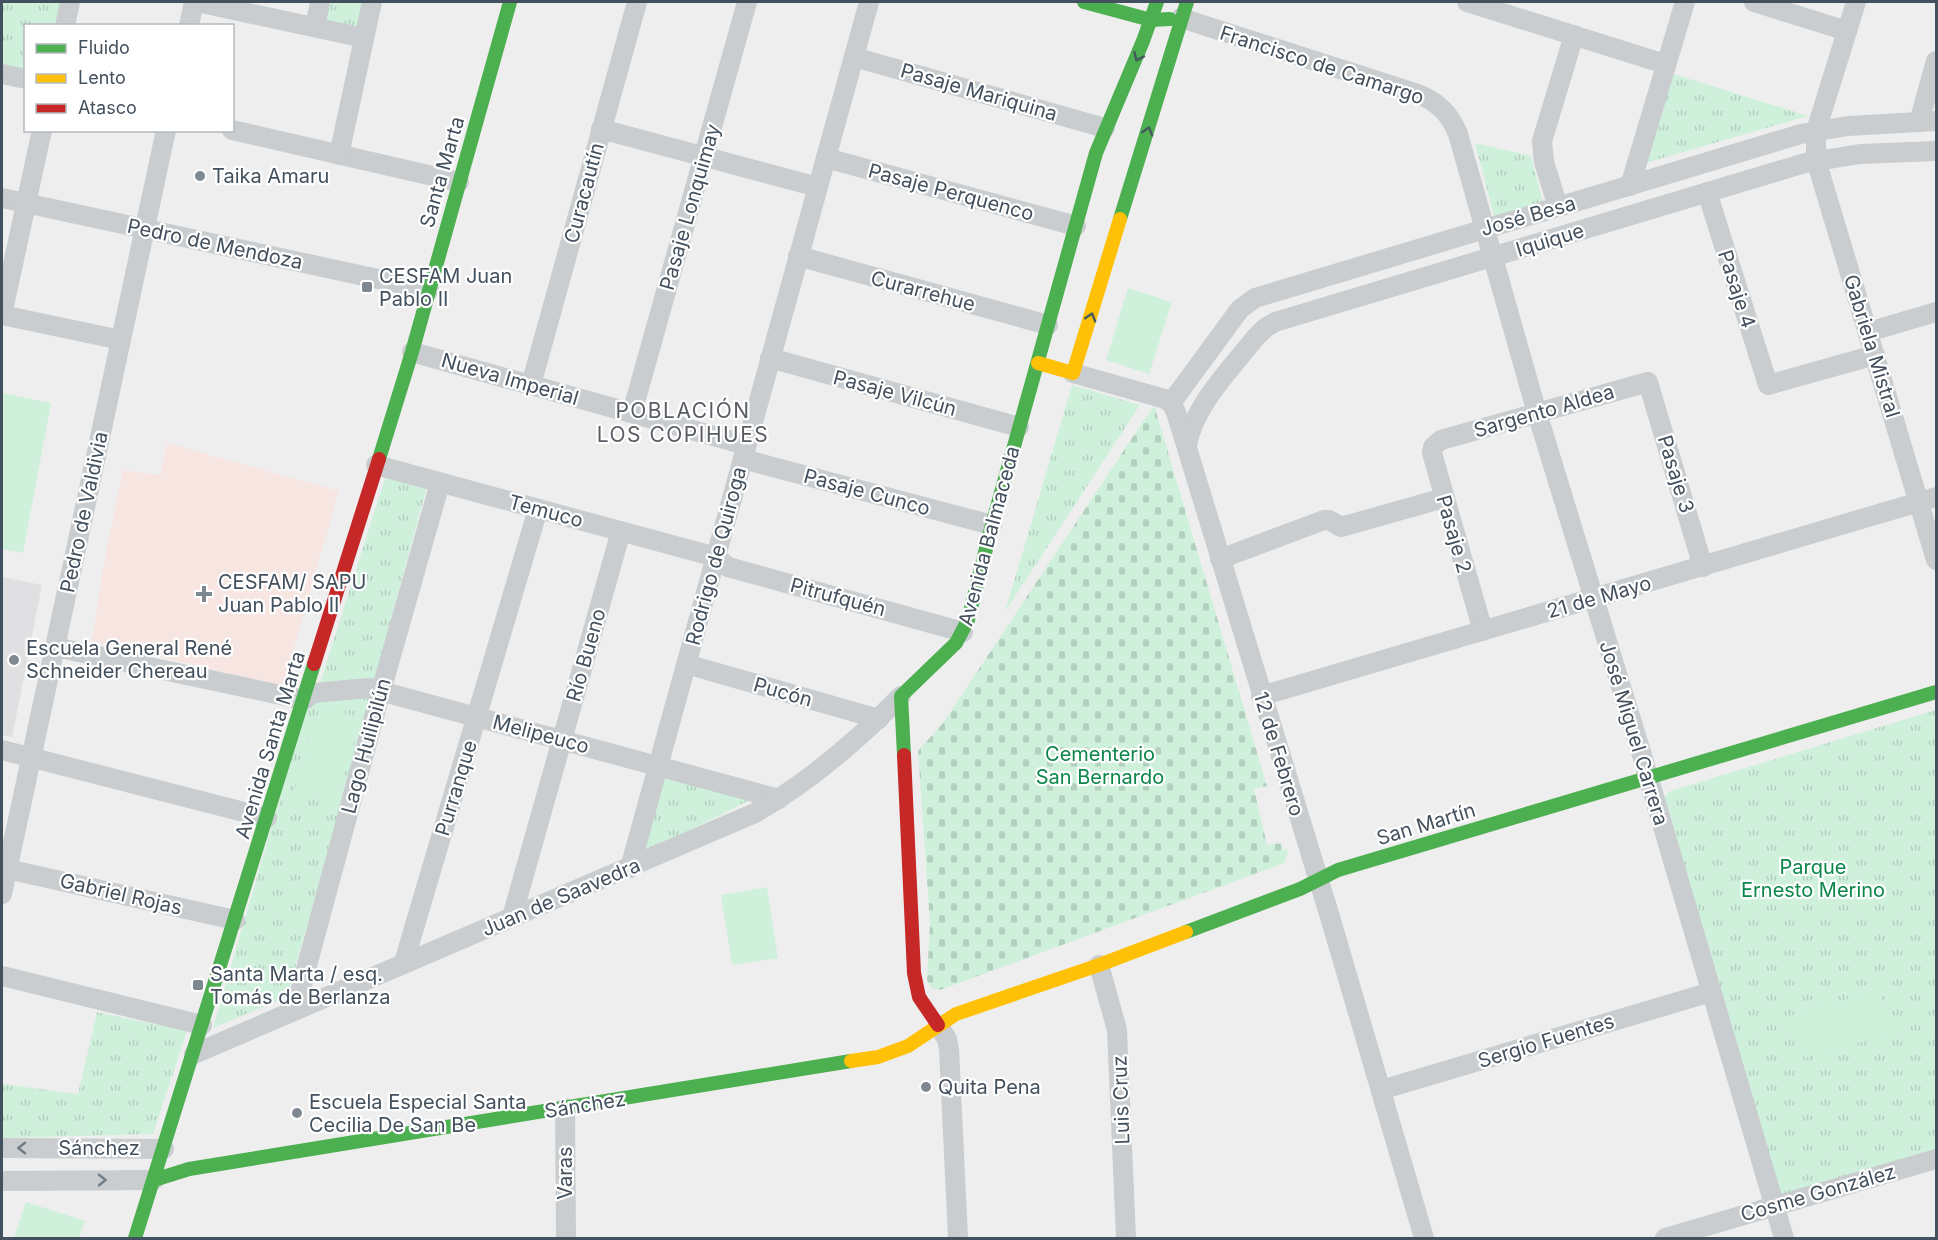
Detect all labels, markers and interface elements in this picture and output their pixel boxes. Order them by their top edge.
street label: Francisco de Camargo [1217,21,1427,109]
legend [24,24,234,132]
text: Fluido [78,37,130,58]
one-way arrow [1133,50,1145,61]
street label: Pasaje Mariquina [898,58,1060,126]
text: Lento [78,67,126,88]
text: Atasco [78,97,137,118]
street label: Santa Marta [415,114,469,230]
street label: Pasaje Lonquimay [655,121,725,293]
one-way arrow [1141,126,1153,137]
street label: Curacautín [559,140,609,246]
street label: Pasaje Perquenco [866,158,1036,226]
place label: Taika Amaru [212,164,329,188]
marker: Taika Amaru [193,169,207,183]
street label: José Besa [1478,191,1578,241]
street label: Pedro de Mendoza [125,214,305,274]
street label: Iquique [1513,218,1587,262]
street label: Pasaje 4 [1713,247,1761,331]
place label: CESFAM Juan Pablo II [379,264,512,311]
street label: Curarrehue [868,266,978,316]
street label: Gabriela Mistral [1839,272,1905,420]
marker: CESFAM Juan Pablo II [360,280,374,294]
one-way arrow [1084,312,1096,323]
street label: Nueva Imperial [439,348,581,410]
street label: Pasaje Vilcún [831,365,959,421]
street label: Sargento Aldea [1471,379,1617,443]
district label: POBLACIÓN LOS COPIHUES [597,397,769,447]
street label: Pedro de Valdivia [55,429,113,595]
street label: Pasaje 3 [1653,432,1699,516]
street label: Avenida Balmaceda [953,443,1025,629]
street label: Rodrigo de Quiroga [681,464,751,648]
street label: Pasaje Cunco [801,464,933,520]
street label: Temuco [506,490,586,532]
street label: Pasaje 2 [1431,492,1477,576]
place label: CESFAM/ SAPU Juan Pablo II [218,570,366,617]
street label: 21 de Mayo [1544,571,1654,623]
street label: Pitrufquén [788,573,888,621]
marker: CESFAM/ SAPU Juan Pablo II [195,585,213,603]
street label: Río Bueno [561,606,611,704]
place label: Escuela General René Schneider Chereau [26,636,232,683]
street label: José Miguel Carrera [1595,638,1673,828]
street label: Avenida Santa Marta [230,648,310,842]
marker: Escuela General René Schneider Chereau [7,653,21,667]
street label: Pucón [751,672,815,712]
street label: Lago Huilipilún [336,676,396,816]
street label: 12 de Febrero [1249,689,1309,819]
street label: Melipeuco [490,710,592,758]
street label: Purranque [430,737,482,839]
park label: Cementerio San Bernardo [1036,742,1164,789]
street label: San Martín [1374,798,1478,850]
street label: Juan de Saavedra [478,853,644,941]
park label: Parque Ernesto Merino [1741,855,1885,902]
street label: Gabriel Rojas [58,868,184,920]
place label: Santa Marta / esq. Tomás de Berlanza [210,962,391,1009]
marker: Santa Marta / esq. Tomás de Berlanza [191,978,205,992]
street label: Sergio Fuentes [1475,1009,1617,1073]
street label: Luis Cruz [1107,1055,1135,1145]
place label: Quita Pena [938,1075,1041,1099]
marker: Quita Pena [919,1080,933,1094]
street label: Sánchez [543,1087,627,1123]
place label: Escuela Especial Santa Cecilia De San Be [309,1090,526,1137]
marker: Escuela Especial Santa Cecilia De San Be [290,1106,304,1120]
street label: Sánchez [58,1136,140,1160]
one-way arrow [17,1142,26,1154]
street label: Varas [553,1146,577,1200]
street label: Cosme González [1738,1159,1898,1227]
one-way arrow [97,1174,106,1186]

